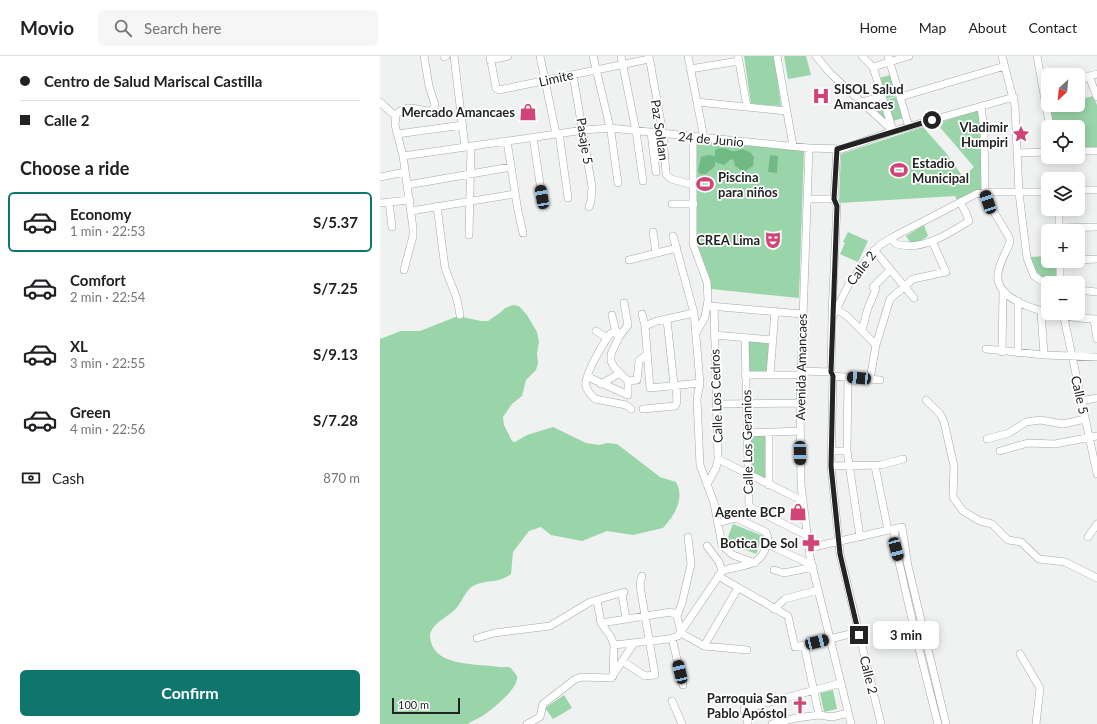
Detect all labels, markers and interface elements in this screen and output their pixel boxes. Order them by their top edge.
search box [98,10,378,46]
text: Movio [20,16,74,39]
icon: search [112,17,134,39]
text: Search here [144,19,221,37]
text: Home [859,19,897,36]
text: Map [919,19,946,36]
text: About [968,19,1006,36]
text: Contact [1028,19,1077,36]
street label: Limite [537,66,575,90]
north arrow [1041,68,1085,112]
map controls [1041,68,1085,320]
text: Centro de Salud Mariscal Castilla [44,72,262,90]
place label: SISOL Salud Amancaes [833,81,904,112]
hospital icon: SISOL Salud Amancaes [811,86,831,106]
street label: Paz Soldan [648,98,672,162]
shop icon: Mercado Amancaes [518,102,538,122]
place label: Mercado Amancaes [402,104,515,120]
text: Calle 2 [44,111,89,129]
route start [923,111,941,129]
street label: Pasaje 5 [573,117,597,165]
place label: Vladimir Humpiri [958,119,1008,150]
button: locate [1041,120,1085,164]
place icon: Vladimir Humpiri [1011,124,1031,144]
street label: 24 de Junio [678,128,744,150]
place label: Estadio Municipal [912,155,969,186]
text: Choose a ride [20,157,129,179]
sports icon: Estadio Municipal [889,160,909,180]
place label: Piscina para niños [718,169,778,200]
button: layers [1041,172,1085,216]
sports icon: Piscina para niños [695,174,715,194]
car [534,184,550,210]
car [978,189,998,215]
icon: car [22,204,58,240]
text: Economy [70,205,131,223]
text: S/5.37 [313,213,358,231]
text: 1 min · 22:53 [70,223,145,239]
button: + [1041,224,1085,268]
theatre icon: CREA Lima [763,230,783,250]
place label: CREA Lima [696,232,760,248]
street label: Calle 2 [843,248,879,288]
icon: car [22,270,58,306]
text: Comfort [70,271,126,289]
button: − [1041,276,1085,320]
text: S/7.25 [313,279,358,297]
text: 2 min · 22:54 [70,289,145,305]
street label: Avenida Amancaes [792,313,810,421]
icon: car [22,336,58,372]
text: XL [70,337,88,355]
text: S/9.13 [313,345,358,363]
street label: Calle Los Cedros [706,348,726,443]
text: 3 min · 22:55 [70,355,145,371]
car [847,371,871,385]
street label: Calle 5 [1068,374,1092,416]
street label: Calle Los Geranios [738,389,756,495]
icon: car [22,402,58,438]
text: Green [70,403,111,421]
text: S/7.28 [313,411,358,429]
text: 4 min · 22:56 [70,421,145,437]
car [794,441,806,465]
icon: cash [20,467,42,489]
text: Cash [52,469,84,487]
text: 870 m [323,470,360,486]
shop icon: Agente BCP [788,502,808,522]
place label: Agente BCP [714,504,785,520]
pharmacy icon: Botica De Sol [801,533,821,553]
place label: Botica De Sol [720,535,798,551]
car [887,536,905,562]
callout: 3 min [873,621,939,649]
route end [850,626,868,644]
text: 3 min [890,627,922,643]
car [804,633,830,651]
street label: Calle 2 [857,654,881,696]
car [671,659,689,685]
button: Confirm [20,670,360,716]
place label: Parroquia San Pablo Apóstol [707,690,787,721]
church icon: Parroquia San Pablo Apóstol [790,695,810,715]
scale bar [392,696,460,715]
text: 100 m [398,698,429,711]

